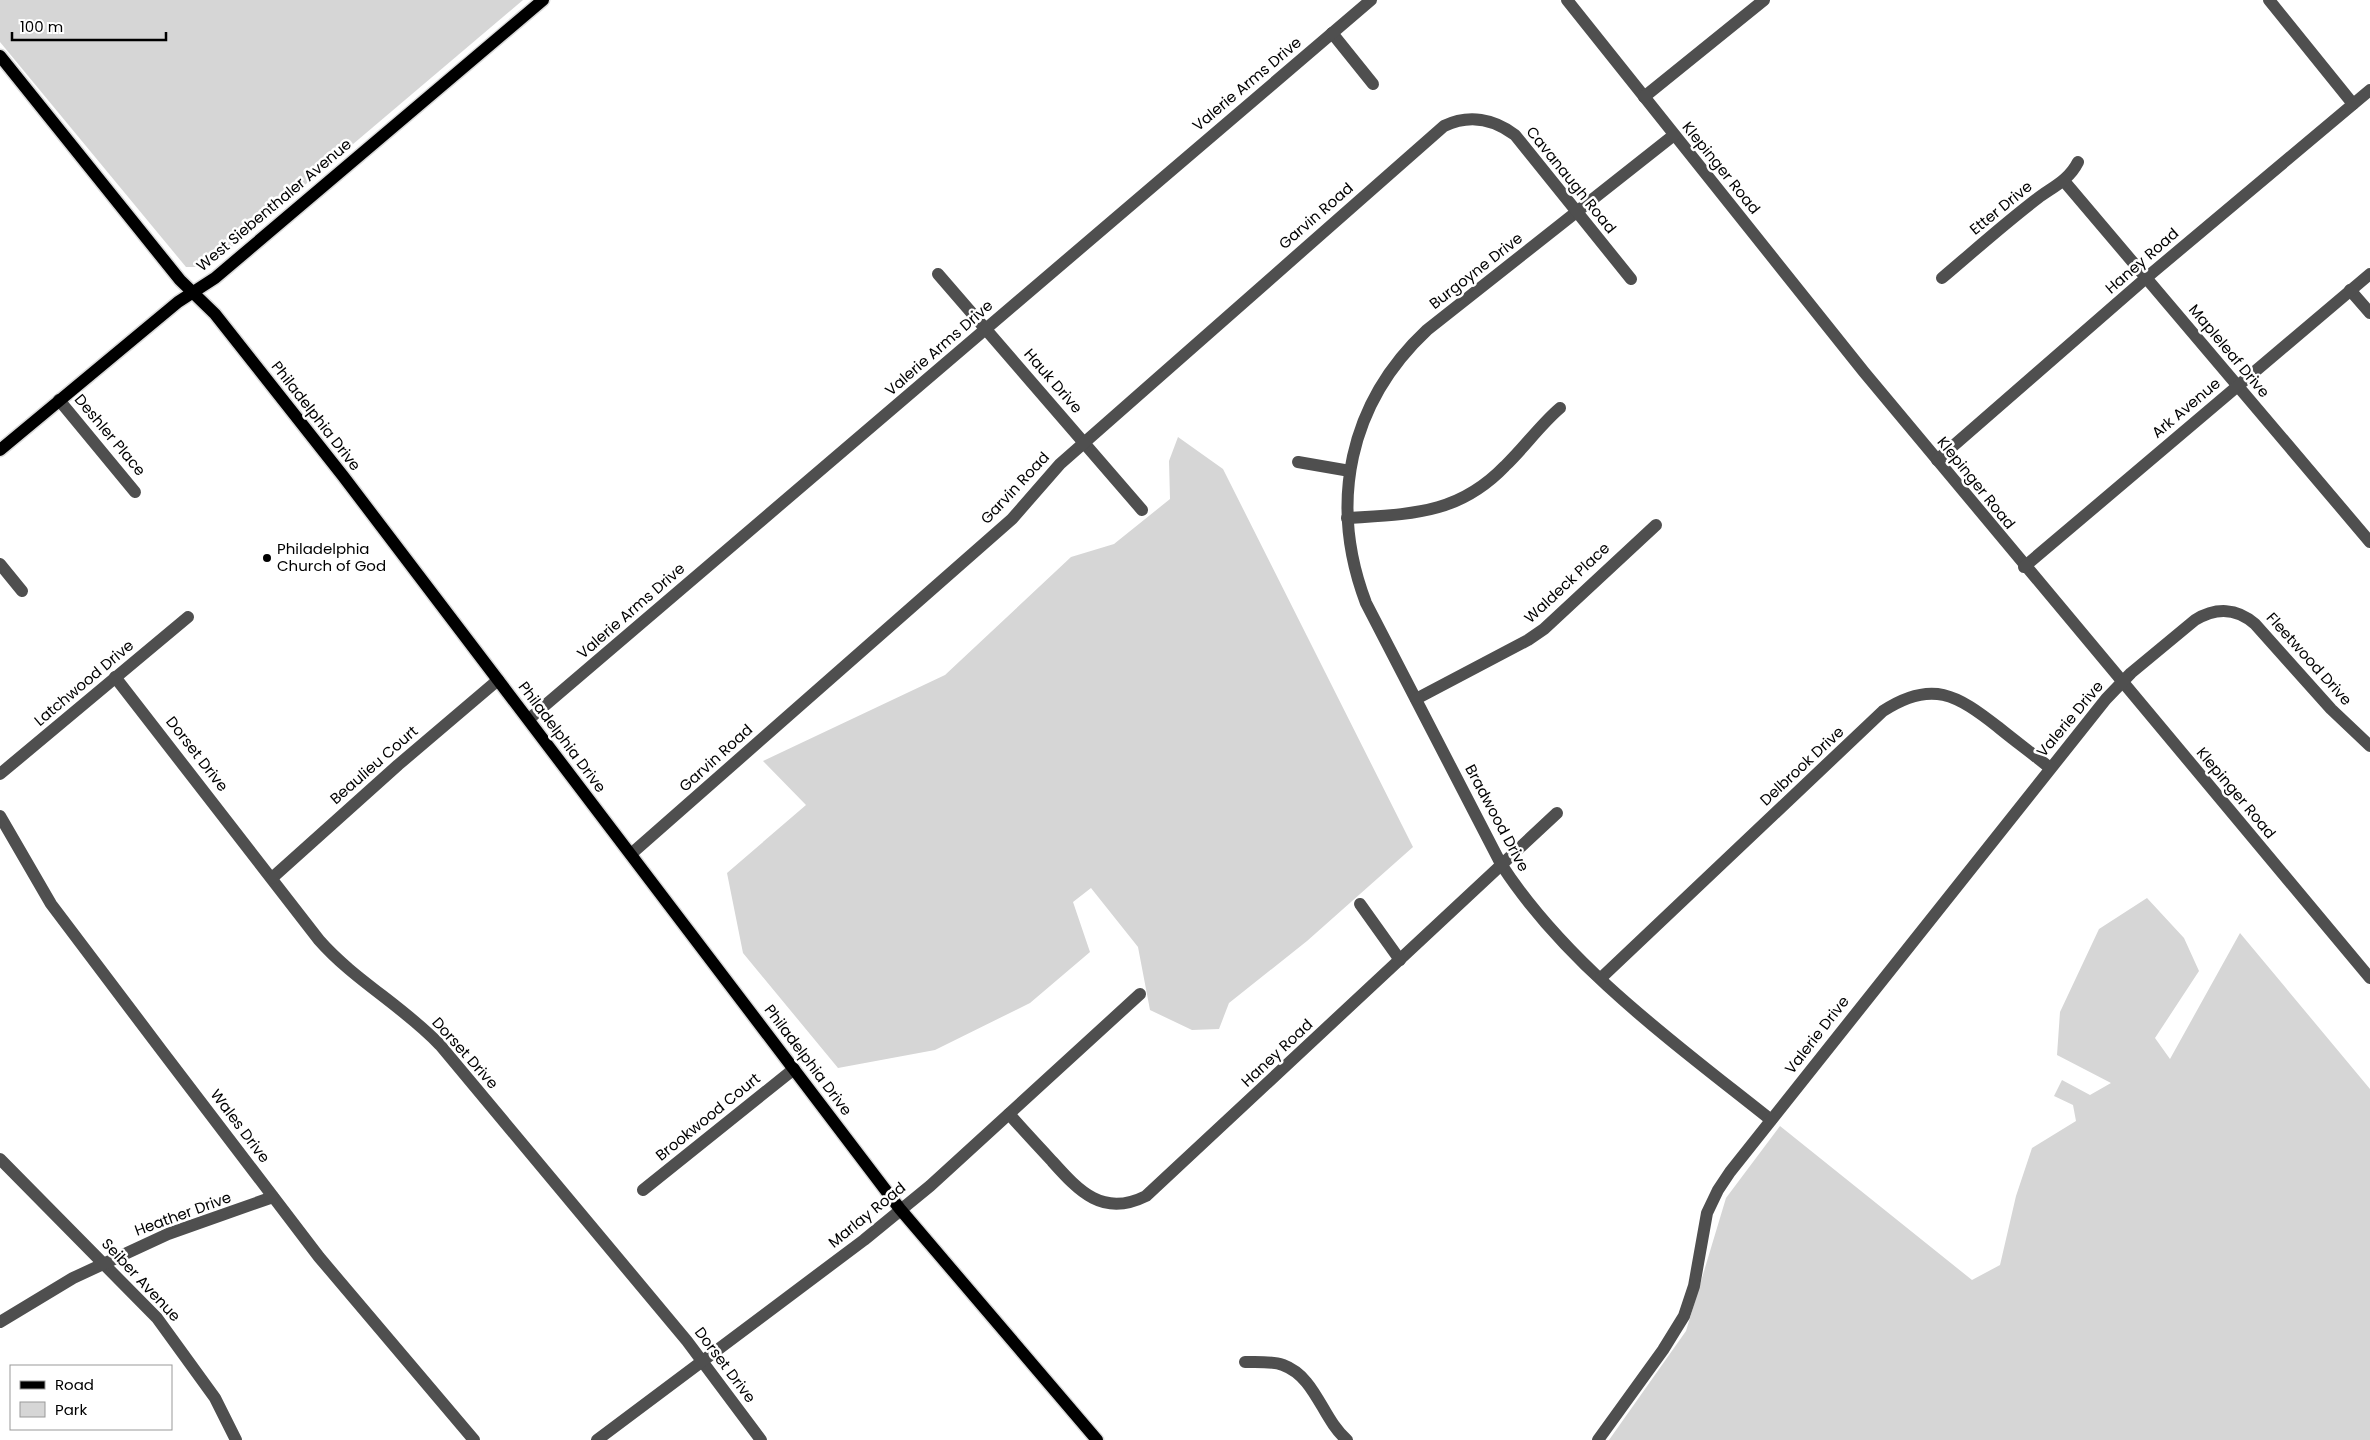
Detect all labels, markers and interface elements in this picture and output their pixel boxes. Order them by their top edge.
scale bar [12,10,166,42]
text: 100 m [20,16,63,37]
street label: Valerie Arms Drive [1188,32,1306,136]
street label: Klepinger Road [1678,117,1765,218]
street label: Cavanaugh Road [1522,122,1621,238]
street label: West Siebenthaler Avenue [192,134,356,276]
street label: Etter Drive [1965,176,2036,239]
street label: Garvin Road [1274,177,1357,254]
street label: Haney Road [2100,223,2183,298]
street label: Burgoyne Drive [1425,228,1527,314]
street label: Valerie Arms Drive [880,295,997,400]
street label: Mapleleaf Drive [2184,300,2275,402]
street label: Hauk Drive [1019,344,1087,418]
street label: Philadelphia Drive [267,356,366,475]
street label: Ark Avenue [2147,373,2225,443]
street label: Deshler Place [70,389,151,480]
street label: Klepinger Road [1933,432,2020,533]
street label: Garvin Road [976,447,1054,529]
place label: Philadelphia Church of God [277,538,386,576]
street label: Waldeck Place [1519,538,1614,628]
marker: Philadelphia Church of God [261,552,273,564]
street label: Valerie Arms Drive [572,558,689,663]
street label: Fleetwood Drive [2262,608,2357,710]
street label: Latchwood Drive [29,635,138,731]
street label: Valerie Drive [2032,676,2108,761]
street label: Philadelphia Drive [514,677,611,797]
street label: Dorset Drive [161,712,233,796]
street label: Garvin Road [674,719,757,796]
street label: Beaulieu Court [325,720,422,809]
street label: Delbrook Drive [1755,721,1848,810]
street label: Klepinger Road [2192,742,2281,843]
street label: Bradwood Drive [1460,761,1534,875]
street label: Valerie Drive [1780,991,1854,1078]
street label: Philadelphia Drive [760,1000,857,1120]
street label: Dorset Drive [427,1012,503,1093]
street label: Haney Road [1236,1014,1317,1091]
street label: Brookwood Court [651,1068,764,1165]
street label: Wales Drive [206,1085,275,1167]
street label: Marlay Road [824,1177,910,1252]
street label: Heather Drive [132,1186,234,1241]
street label: Seiber Avenue [97,1233,186,1326]
street label: Dorset Drive [690,1322,761,1407]
legend [10,1365,172,1430]
text: Road [55,1374,94,1395]
text: Park [55,1399,87,1420]

